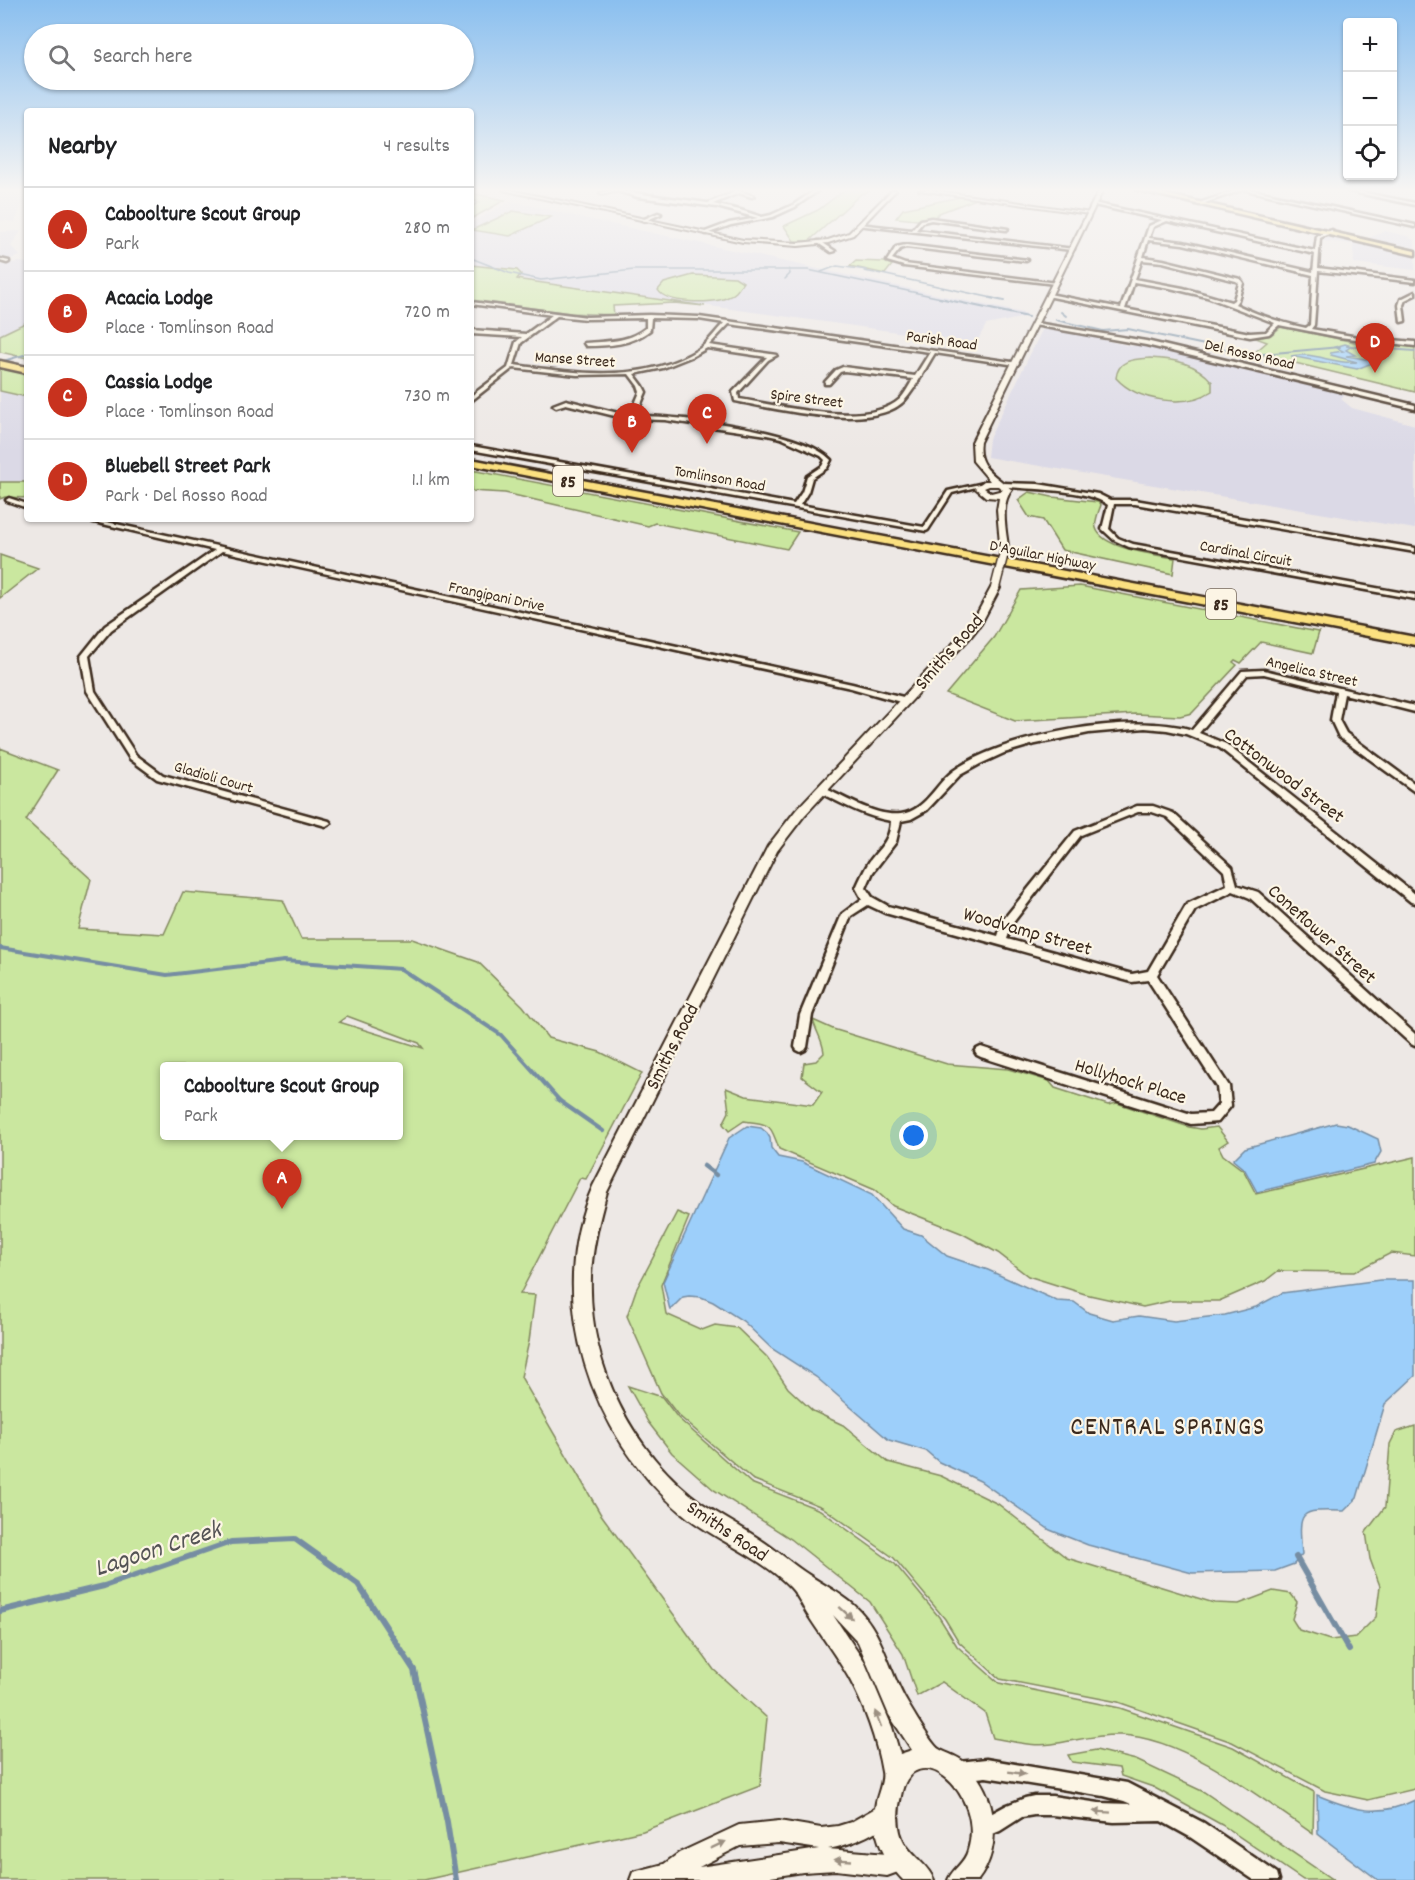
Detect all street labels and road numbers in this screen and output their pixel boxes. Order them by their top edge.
street label: Parish Road [905,325,979,358]
street label: Del Rosso Road [1202,334,1297,377]
street label: Manse Street [534,346,616,375]
street label: Spire Street [769,384,844,415]
street label: Tomlinson Road [672,460,767,499]
road number: 85 [553,466,583,496]
street label: D'Aguilar Highway [987,535,1098,578]
street label: Cardinal Circuit [1198,535,1293,574]
street label: Frangipani Drive [446,576,547,619]
road number: 85 [1206,589,1236,619]
street label: Smiths Road [909,609,991,697]
street label: Angelica Street [1263,651,1360,694]
street label: Cottonwood Street [1217,722,1349,831]
street label: Gladioli Court [171,756,256,801]
street label: Coneflower Street [1260,879,1382,992]
street label: Woodvamp Street [960,901,1095,965]
street label: Smiths Road [640,999,707,1095]
street label: Hollyhock Place [1071,1053,1190,1113]
street label: Smiths Road [680,1495,773,1570]

